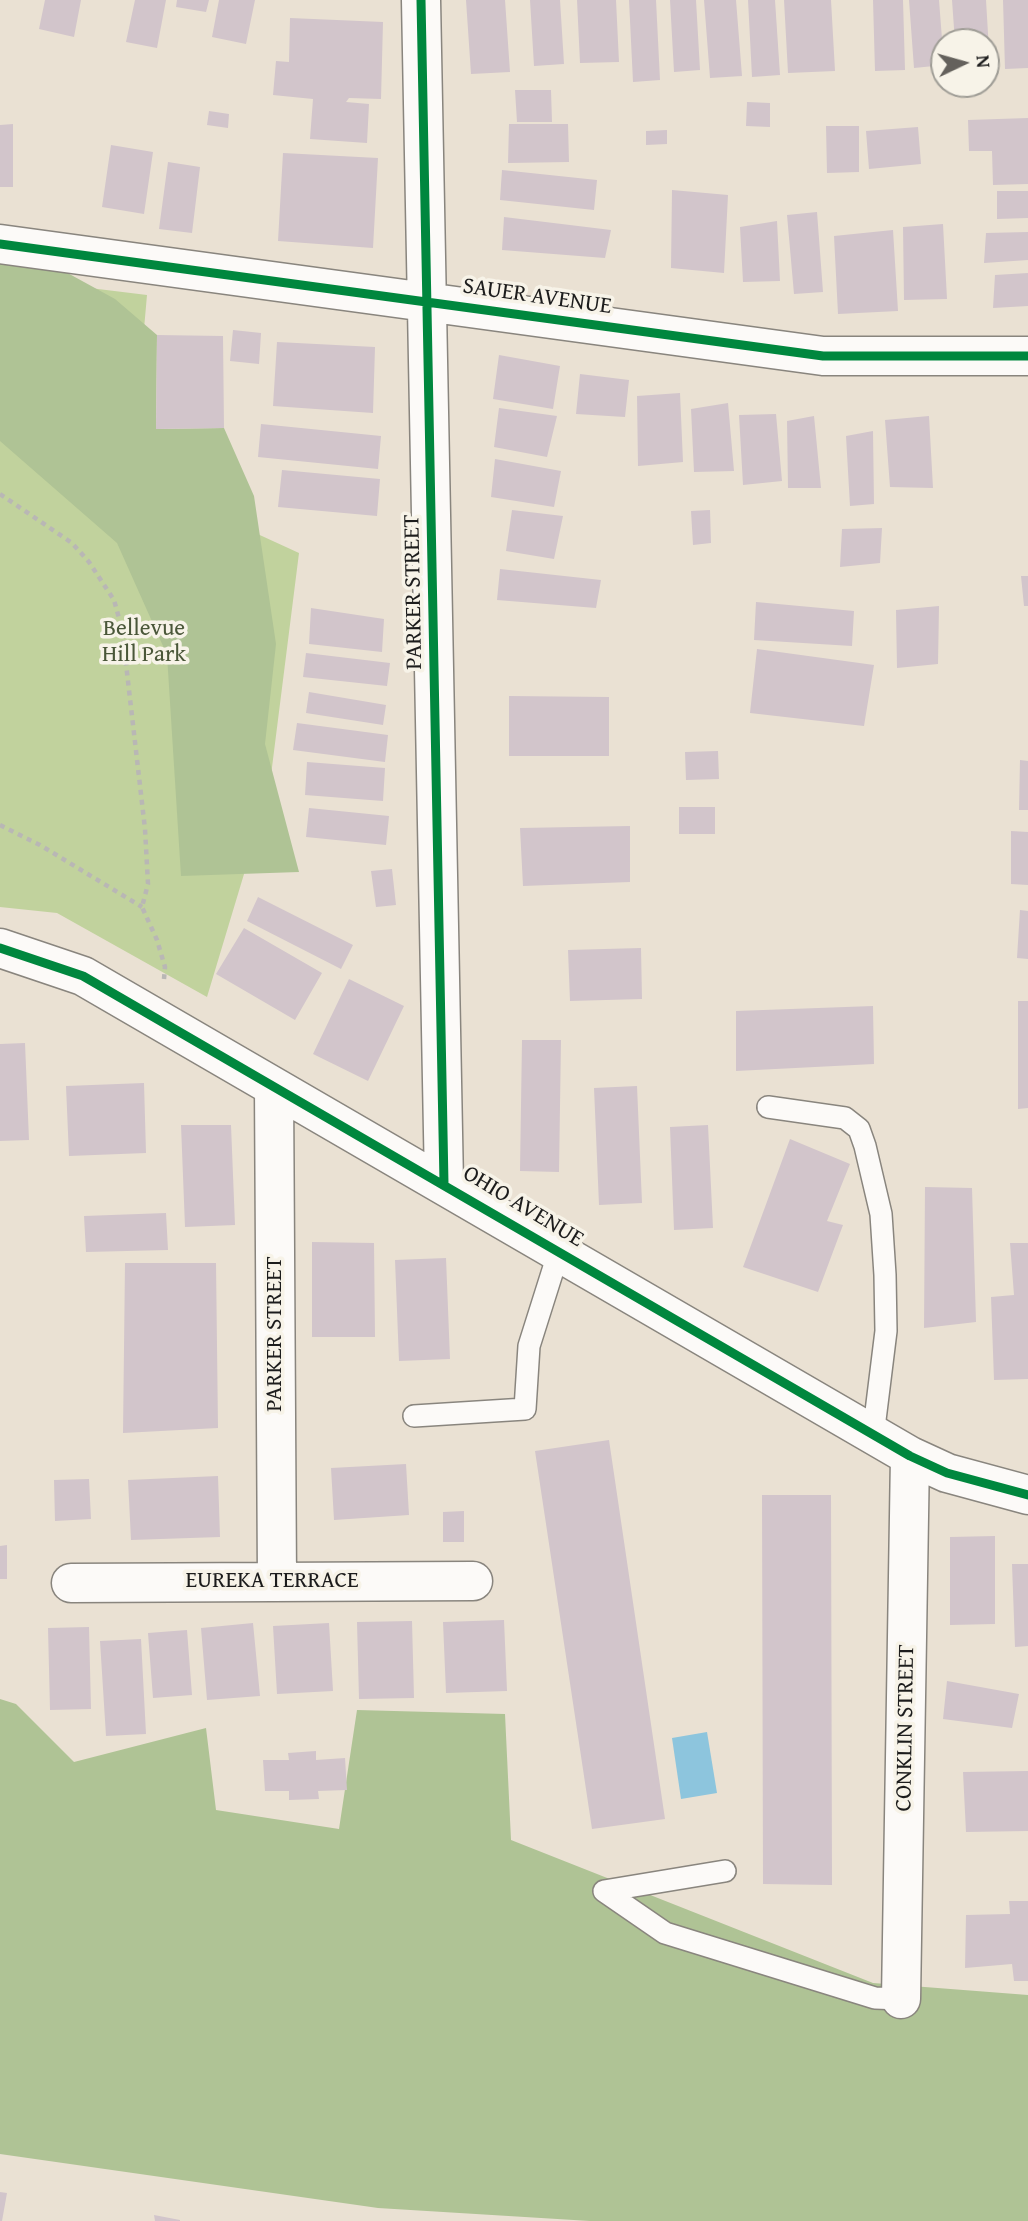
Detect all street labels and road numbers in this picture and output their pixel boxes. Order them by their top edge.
street label: SAUER AVENUE [461,273,613,321]
street label: PARKER STREET [399,514,429,670]
street label: OHIO AVENUE [458,1160,588,1254]
street label: PARKER STREET [261,1256,289,1412]
street label: EUREKA TERRACE [185,1567,359,1595]
street label: CONKLIN STREET [891,1644,921,1812]

